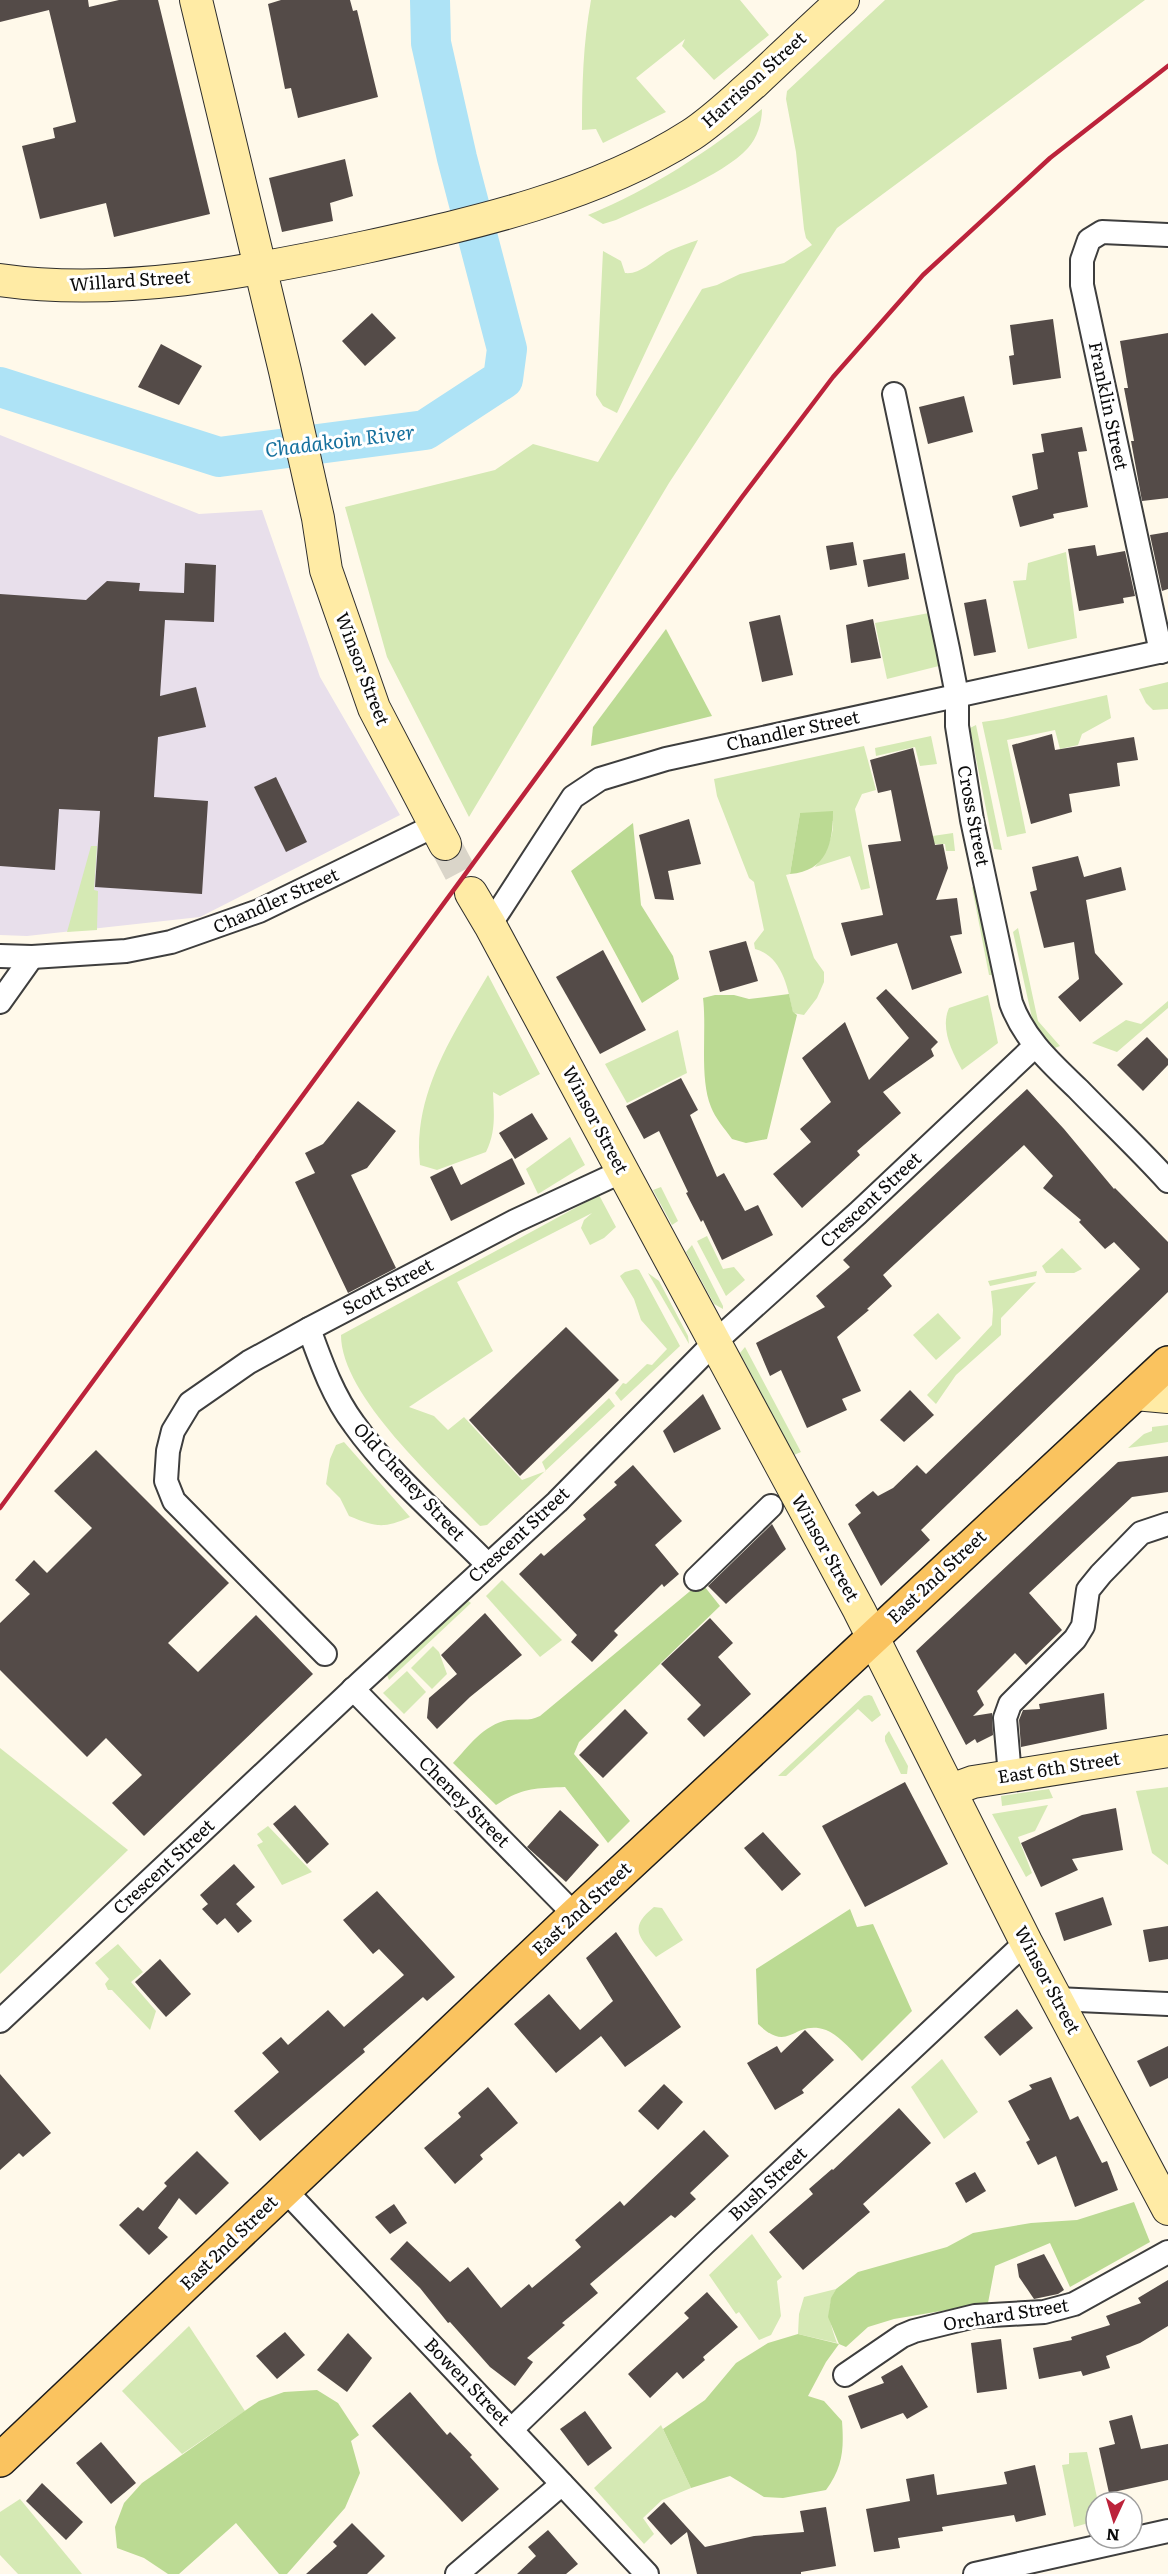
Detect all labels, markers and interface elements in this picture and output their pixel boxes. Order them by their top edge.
street label: Harrison Street [694,24,812,133]
street label: Willard Street [68,262,192,297]
street label: Franklin Street [1083,339,1136,473]
water label: Chadakoin River [263,415,416,463]
street label: Winsor Street [329,608,398,730]
street label: Chandler Street [724,702,862,757]
street label: Cross Street [951,763,998,869]
street label: Chandler Street [208,859,343,939]
street label: Winsor Street [556,1060,637,1179]
street label: Crescent Street [813,1144,927,1253]
street label: Scott Street [337,1250,438,1321]
street label: Old Cheney Street [348,1416,473,1547]
street label: Crescent Street [461,1479,575,1588]
street label: Winsor Street [786,1489,867,1607]
street label: East 2nd Street [880,1522,992,1629]
street label: East 6th Street [996,1743,1123,1790]
street label: Cheney Street [413,1749,517,1853]
street label: Crescent Street [106,1811,220,1920]
street label: East 2nd Street [525,1854,637,1961]
street label: Winsor Street [1008,1920,1089,2039]
street label: Bush Street [722,2139,813,2226]
street label: East 2nd Street [173,2188,283,2296]
street label: Orchard Street [941,2290,1071,2337]
street label: Bowen Street [419,2331,518,2432]
north arrow [1084,2490,1144,2550]
text: N [1105,2524,1120,2548]

